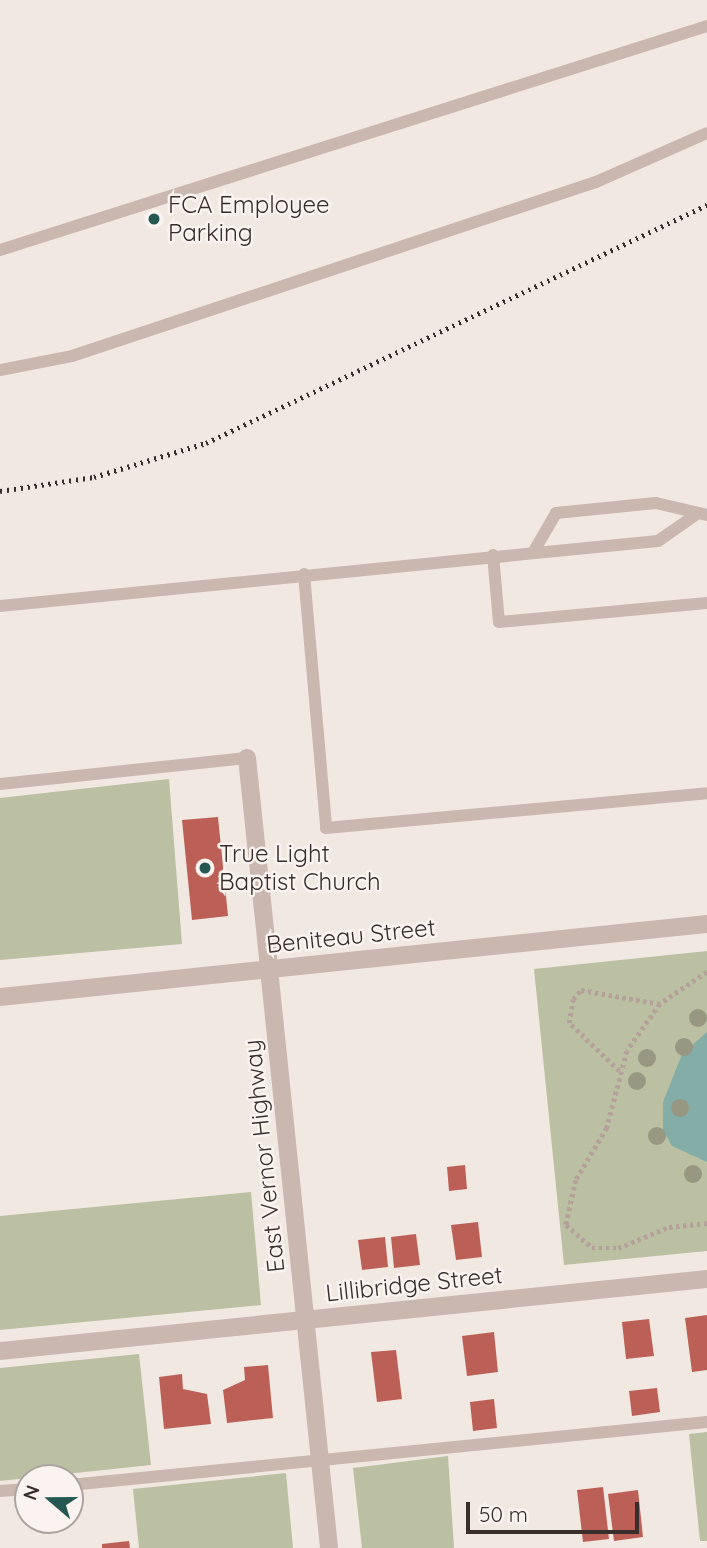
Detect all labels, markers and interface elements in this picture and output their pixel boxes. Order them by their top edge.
place label: FCA Employee Parking [168,191,330,247]
marker: FCA Employee Parking [146,211,162,227]
place label: True Light Baptist Church [219,840,381,896]
marker: True Light Baptist Church [197,860,213,876]
street label: Beniteau Street [265,913,437,959]
street label: East Vernor Highway [237,1038,291,1274]
street label: Lillibridge Street [324,1260,504,1308]
north arrow [14,1464,84,1534]
text: N [17,1482,45,1503]
scale bar [469,1488,642,1532]
text: 50 m [479,1501,528,1527]

